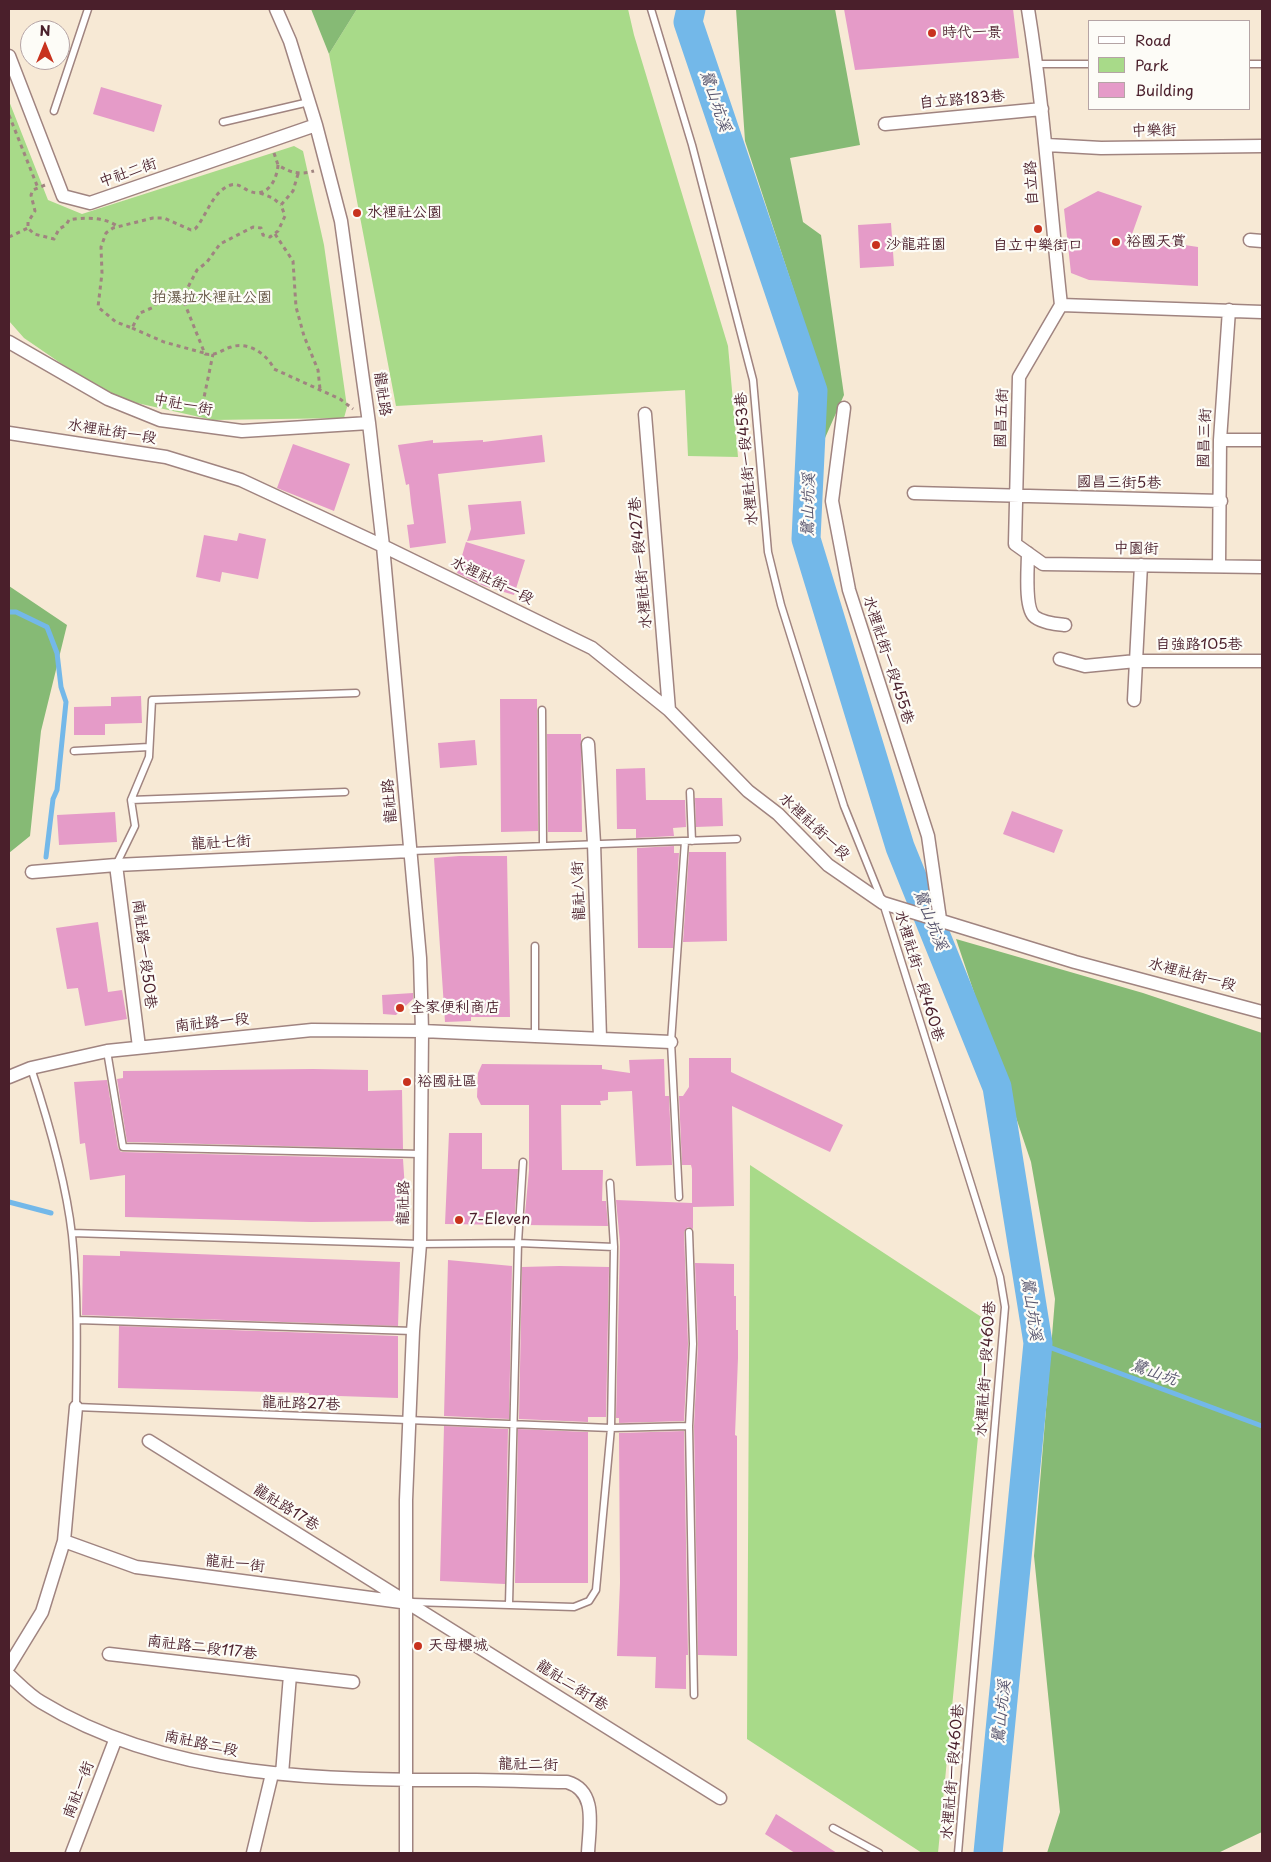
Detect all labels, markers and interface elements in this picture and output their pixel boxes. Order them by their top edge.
north arrow [20,20,70,70]
text: N [39,20,51,41]
legend [1088,20,1251,110]
place label: 時代一景 [942,24,1002,42]
marker: 時代一景 [926,27,938,39]
text: Road [1135,28,1171,51]
text: Park [1135,53,1169,76]
water label: 鷺山坑溪 [696,68,734,134]
text: Building [1135,78,1194,101]
street label: 自立路183巷 [918,87,1006,113]
street label: 中樂街 [1131,122,1177,140]
street label: 中社二街 [97,155,159,191]
street label: 自立路 [1022,160,1042,206]
place label: 水裡社公園 [367,204,442,222]
marker: 水裡社公園 [351,207,363,219]
marker: 自立中樂街口 [1032,223,1044,235]
place label: 裕國天賞 [1126,233,1186,251]
place label: 沙龍莊園 [886,236,946,254]
marker: 裕國天賞 [1110,236,1122,248]
place label: 自立中樂街口 [993,237,1083,255]
marker: 沙龍莊園 [870,239,882,251]
park label: 拍瀑拉水裡社公園 [152,289,272,307]
street label: 龍社路 [370,370,394,418]
street label: 國昌五街 [992,388,1012,448]
street label: 中社一街 [152,390,214,420]
street label: 水裡社街一段453巷 [732,391,762,527]
street label: 國昌三街 [1195,408,1215,468]
street label: 水裡社街一段 [66,416,158,448]
water label: 鷺山坑溪 [799,473,819,537]
street label: 國昌三街5巷 [1077,473,1161,493]
street label: 水裡社街一段427巷 [626,496,656,630]
street label: 中園街 [1113,540,1159,558]
street label: 水裡社街一段 [448,553,536,609]
street label: 水裡社街一段455巷 [859,594,917,726]
street label: 自強路105巷 [1155,636,1243,654]
street label: 龍社路 [379,778,401,824]
street label: 水裡社街一段 [775,790,853,864]
street label: 龍社七街 [191,832,251,854]
street label: 龍社八街 [569,861,589,921]
water label: 鷺山坑溪 [909,887,951,953]
street label: 南社路一段50巷 [128,898,160,1010]
street label: 水裡社街一段460巷 [890,908,948,1044]
street label: 水裡社街一段 [1146,955,1238,995]
place label: 全家便利商店 [410,999,500,1017]
marker: 全家便利商店 [394,1002,406,1014]
street label: 南社路一段 [174,1010,250,1036]
place label: 裕國社區 [417,1073,477,1091]
marker: 裕國社區 [401,1076,413,1088]
street label: 龍社路 [395,1180,413,1226]
place label: 7-Eleven [469,1211,530,1229]
marker: 7-Eleven [453,1214,465,1226]
water label: 鷺山坑溪 [1017,1276,1045,1342]
street label: 水裡社街一段460巷 [972,1300,1000,1438]
water label: 鷺山坑 [1128,1356,1180,1390]
street label: 龍社路27巷 [261,1394,341,1414]
street label: 龍社路17巷 [250,1481,322,1535]
street label: 龍社一街 [204,1552,266,1576]
street label: 南社路二段117巷 [146,1632,258,1664]
place label: 天母櫻城 [428,1637,488,1655]
marker: 天母櫻城 [412,1640,424,1652]
street label: 龍社二街1巷 [533,1657,611,1715]
water label: 鷺山坑溪 [989,1679,1015,1745]
street label: 水裡社街一段460巷 [938,1703,968,1841]
street label: 南社路二段 [162,1727,240,1761]
street label: 龍社二街 [498,1755,558,1775]
street label: 南社一街 [60,1759,98,1821]

